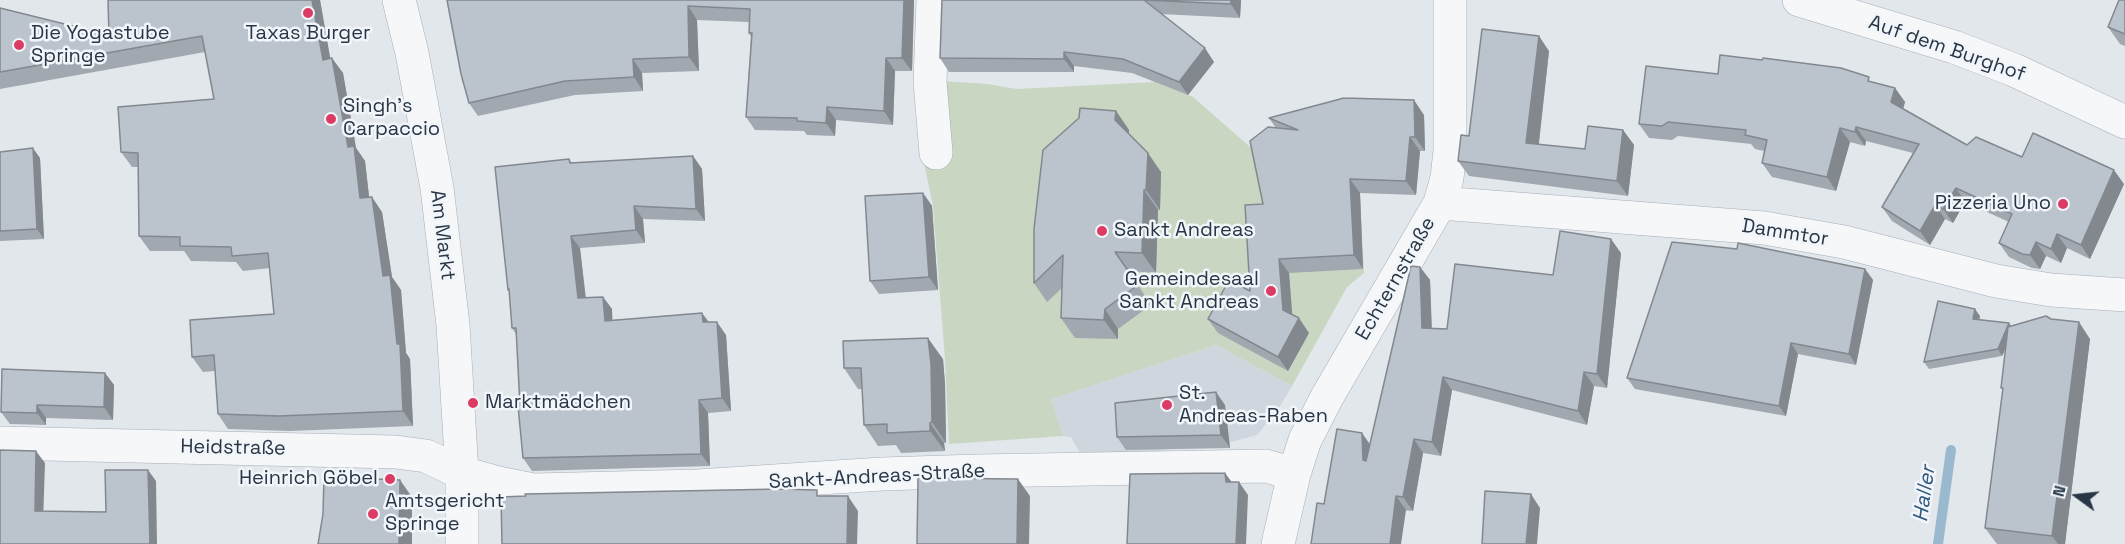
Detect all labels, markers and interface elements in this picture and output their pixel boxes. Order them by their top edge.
marker: Taxas Burger [301,6,315,20]
street label: Auf dem Burghof [1865,11,2029,87]
place label: Die Yogastube Springe [31,22,170,69]
place label: Taxas Burger [245,22,371,46]
marker: Die Yogastube Springe [12,38,26,52]
place label: Singh's Carpaccio [343,95,440,142]
marker: Singh's Carpaccio [324,112,338,126]
street label: Am Markt [425,188,459,282]
place label: Pizzeria Uno [1935,192,2051,216]
marker: Pizzeria Uno [2056,197,2070,211]
street label: Echternstraße [1351,213,1441,345]
street label: Dammtor [1740,214,1830,252]
place label: Sankt Andreas [1114,219,1254,243]
marker: Sankt Andreas [1095,224,1109,238]
place label: Gemeindesaal Sankt Andreas [1119,268,1259,315]
marker: Gemeindesaal Sankt Andreas [1264,284,1278,298]
place label: St. Andreas-Raben [1179,382,1328,429]
place label: Marktmädchen [485,391,631,415]
marker: Marktmädchen [466,396,480,410]
marker: St. Andreas-Raben [1160,398,1174,412]
street label: Heidstraße [180,435,286,461]
street label: Sankt-Andreas-Straße [768,459,986,495]
water label: Haller [1909,464,1941,524]
north arrow [2047,466,2107,526]
place label: Heinrich Göbel [239,467,378,491]
marker: Heinrich Göbel [383,472,397,486]
text: N [2048,483,2071,499]
place label: Amtsgericht Springe [385,490,505,537]
marker: Amtsgericht Springe [366,507,380,521]

